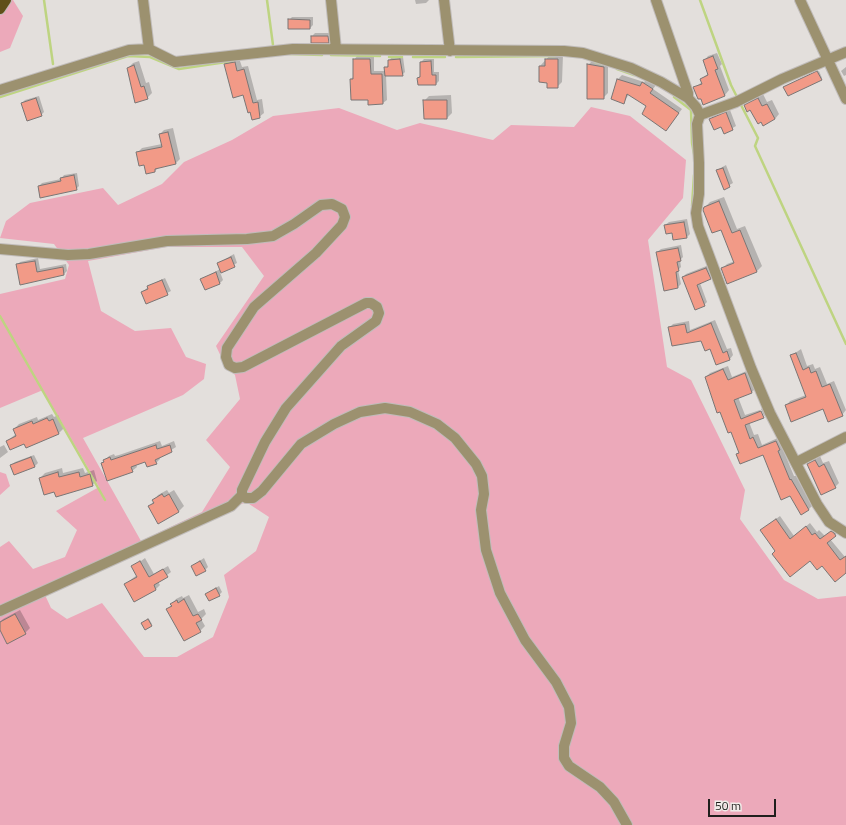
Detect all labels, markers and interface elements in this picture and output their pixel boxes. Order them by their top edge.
scale bar [710,791,778,817]
text: 50 m [715,796,741,815]

